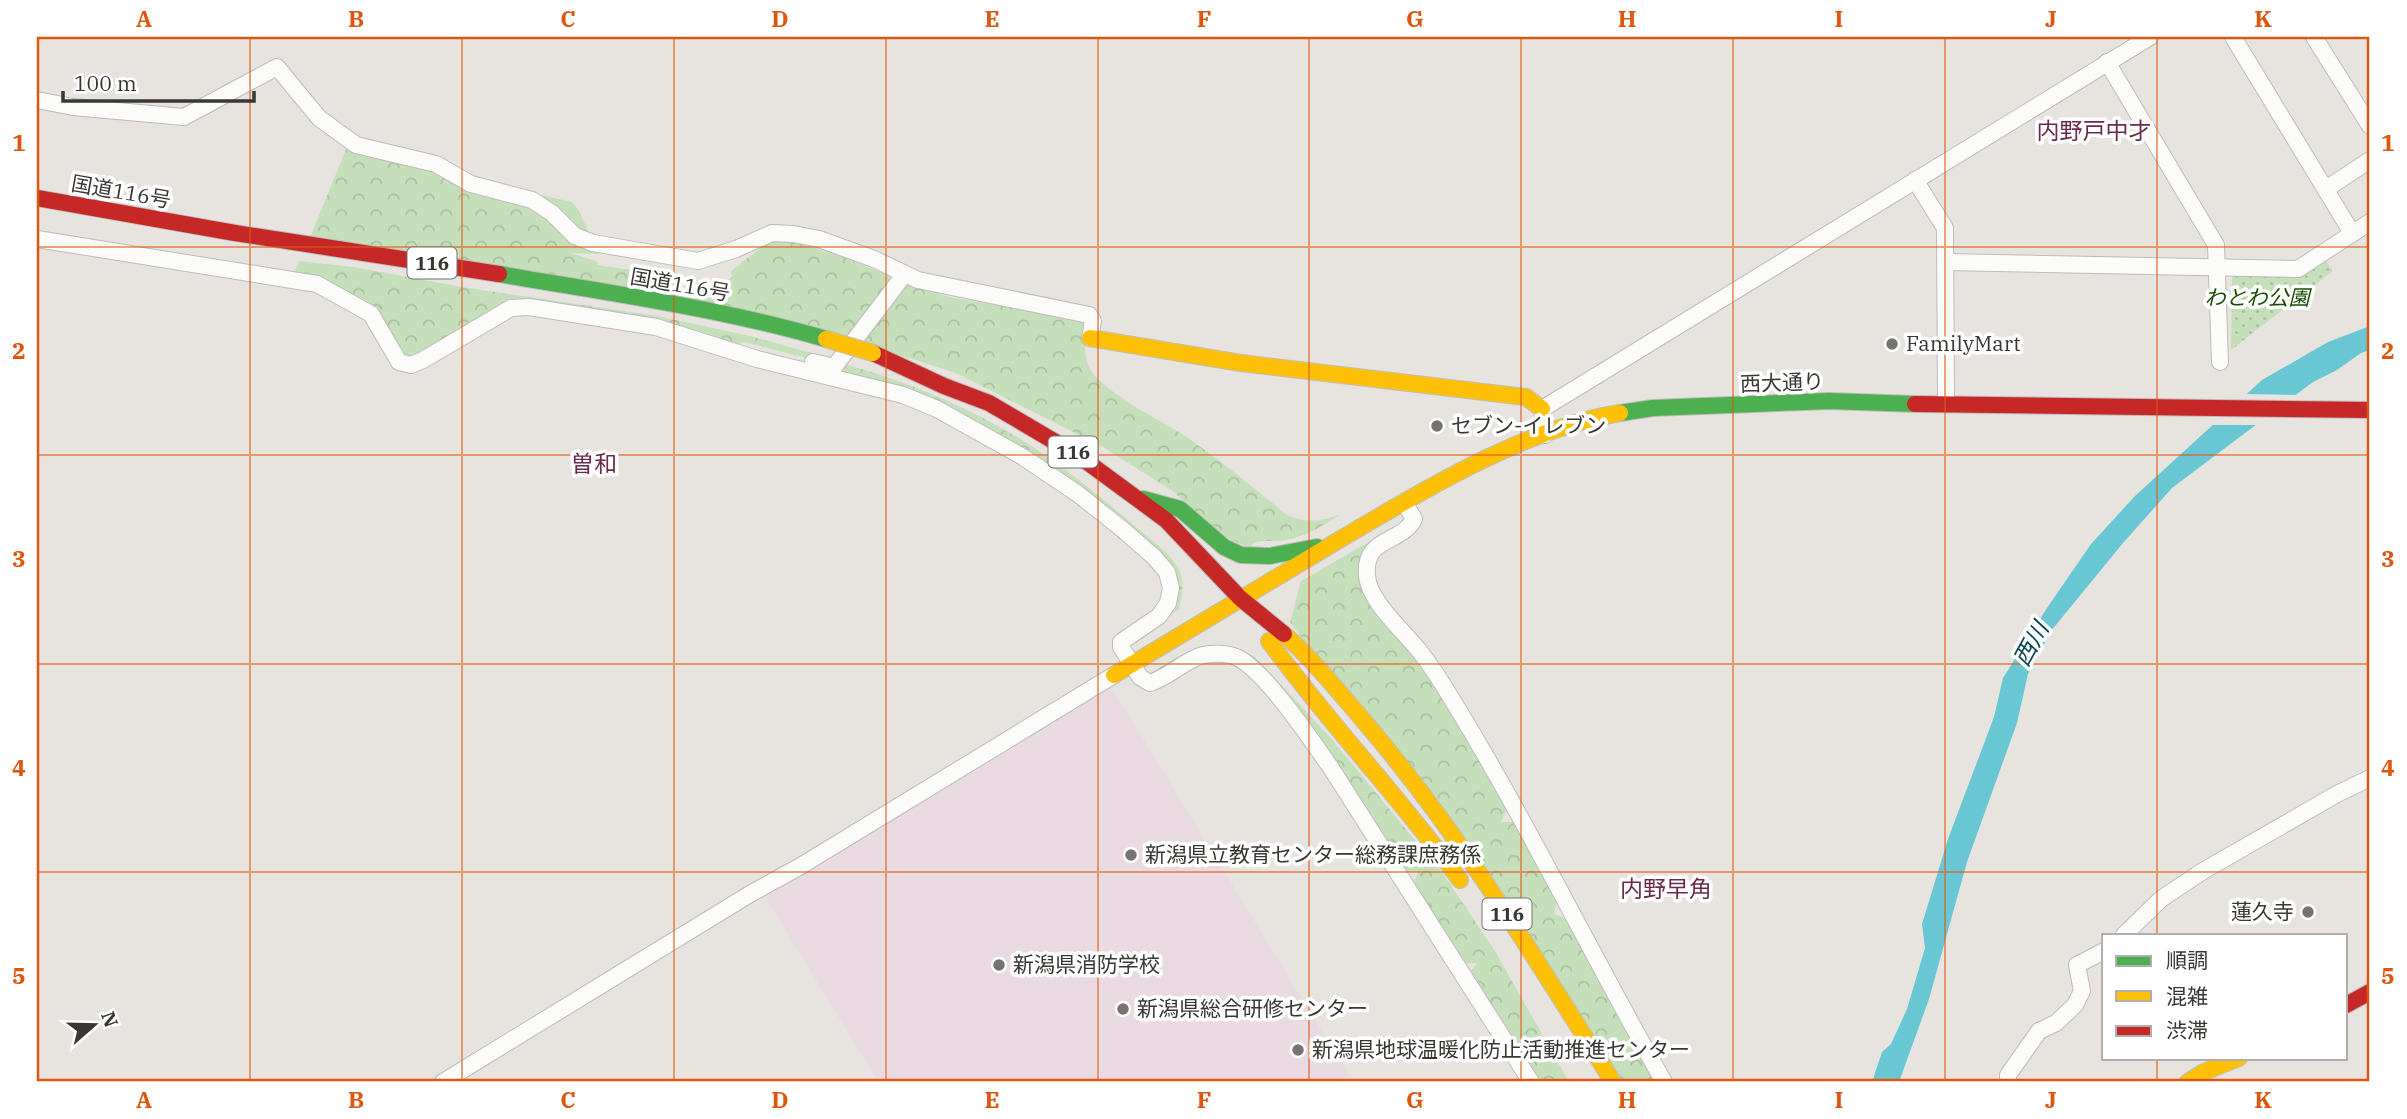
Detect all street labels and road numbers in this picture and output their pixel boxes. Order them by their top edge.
street label: 国道116号 [69,168,173,214]
road number: 116 [408,247,457,278]
street label: 国道116号 [628,261,732,307]
street label: 西大通り [1740,367,1824,397]
road number: 116 [1048,436,1098,467]
road number: 116 [1482,898,1532,930]

